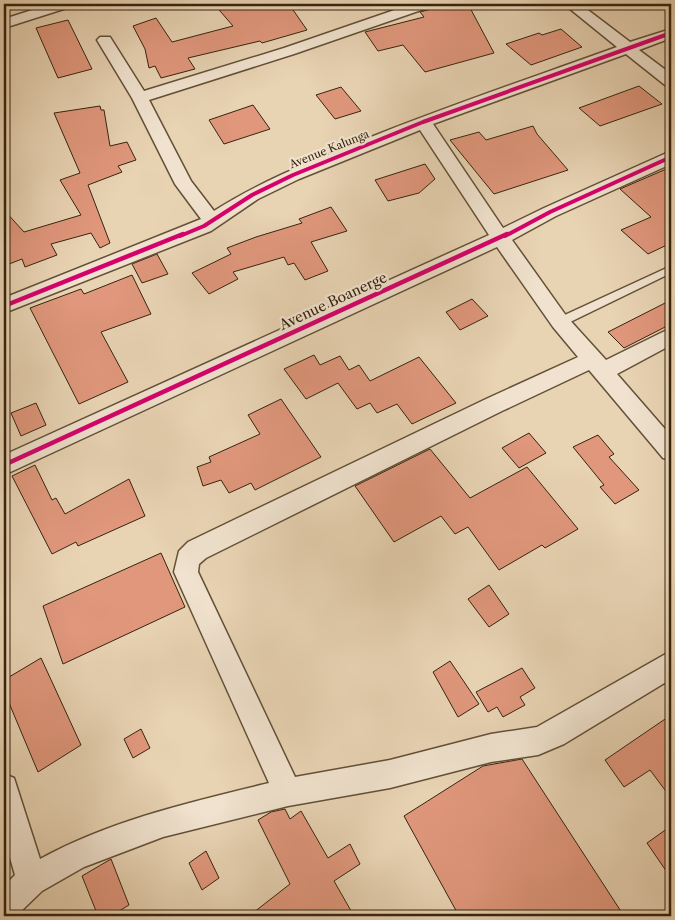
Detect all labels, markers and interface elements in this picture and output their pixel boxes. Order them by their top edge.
street label: Avenue Kalunga [286,127,371,172]
street label: Avenue Boanerge [275,268,390,334]

